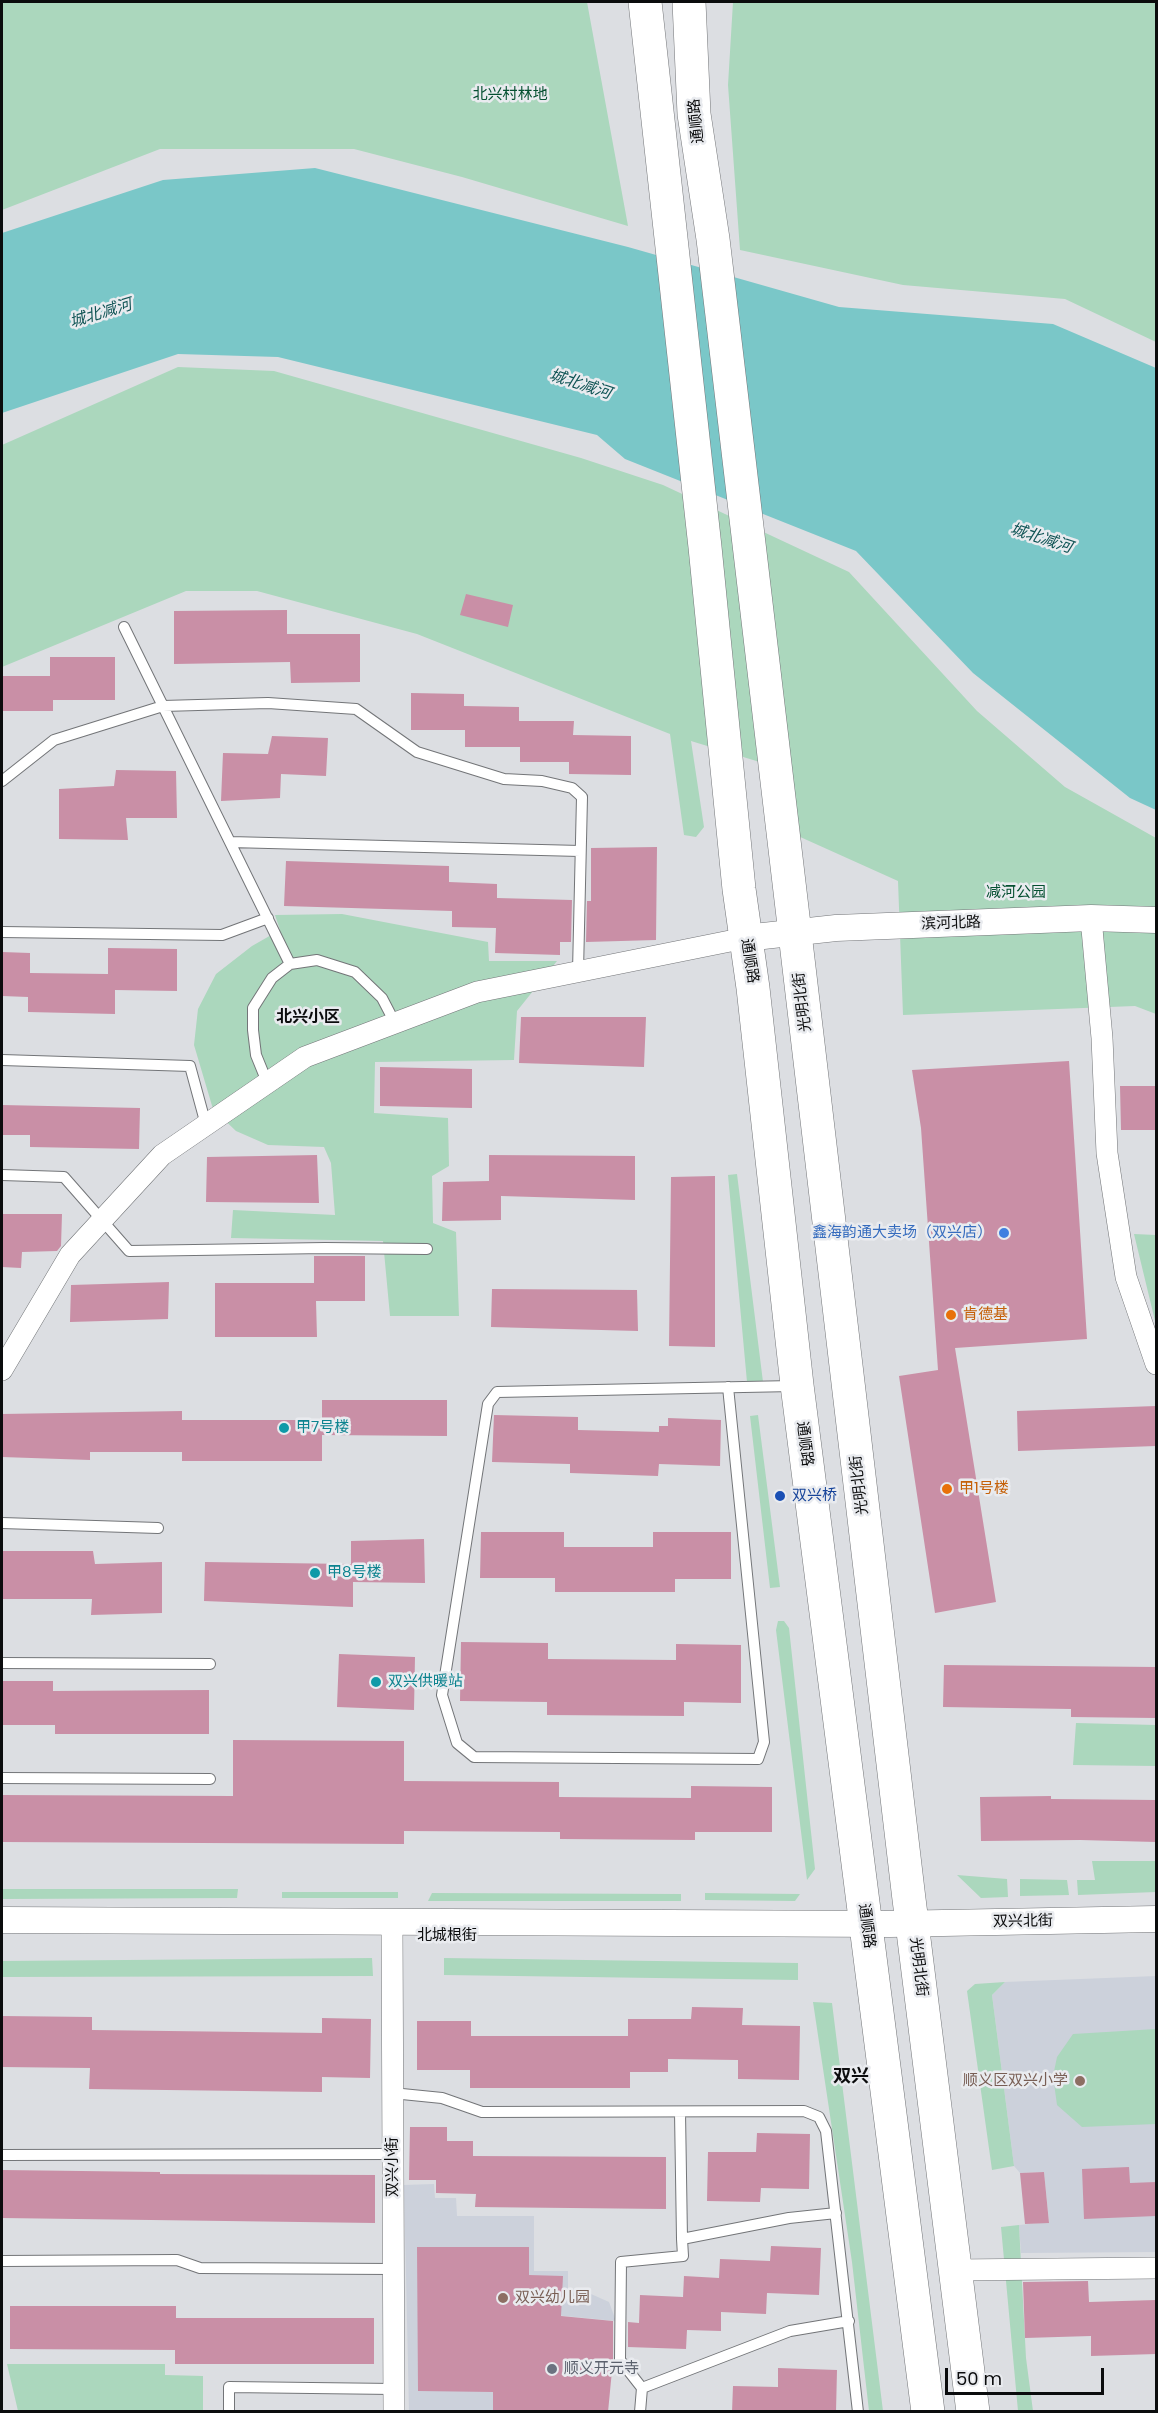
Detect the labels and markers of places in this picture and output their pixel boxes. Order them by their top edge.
place label: 鑫海韵通大卖场（双兴店） [812,1224,992,1242]
marker: 鑫海韵通大卖场（双兴店） [997,1226,1011,1240]
place label: 肯德基 [963,1306,1008,1324]
marker: 肯德基 [944,1308,958,1322]
place label: 甲7号楼 [296,1419,349,1437]
marker: 甲7号楼 [277,1421,291,1435]
place label: 甲1号楼 [959,1480,1009,1498]
marker: 甲1号楼 [940,1482,954,1496]
place label: 双兴桥 [792,1487,837,1505]
marker: 双兴桥 [773,1489,787,1503]
place label: 甲8号楼 [327,1564,381,1582]
marker: 甲8号楼 [308,1566,322,1580]
place label: 双兴供暖站 [388,1673,463,1691]
marker: 双兴供暖站 [369,1675,383,1689]
place label: 顺义区双兴小学 [963,2072,1068,2090]
marker: 顺义区双兴小学 [1073,2074,1087,2088]
place label: 双兴幼儿园 [515,2289,590,2307]
marker: 双兴幼儿园 [496,2291,510,2305]
place label: 顺义开元寺 [564,2360,639,2378]
marker: 顺义开元寺 [545,2362,559,2376]

